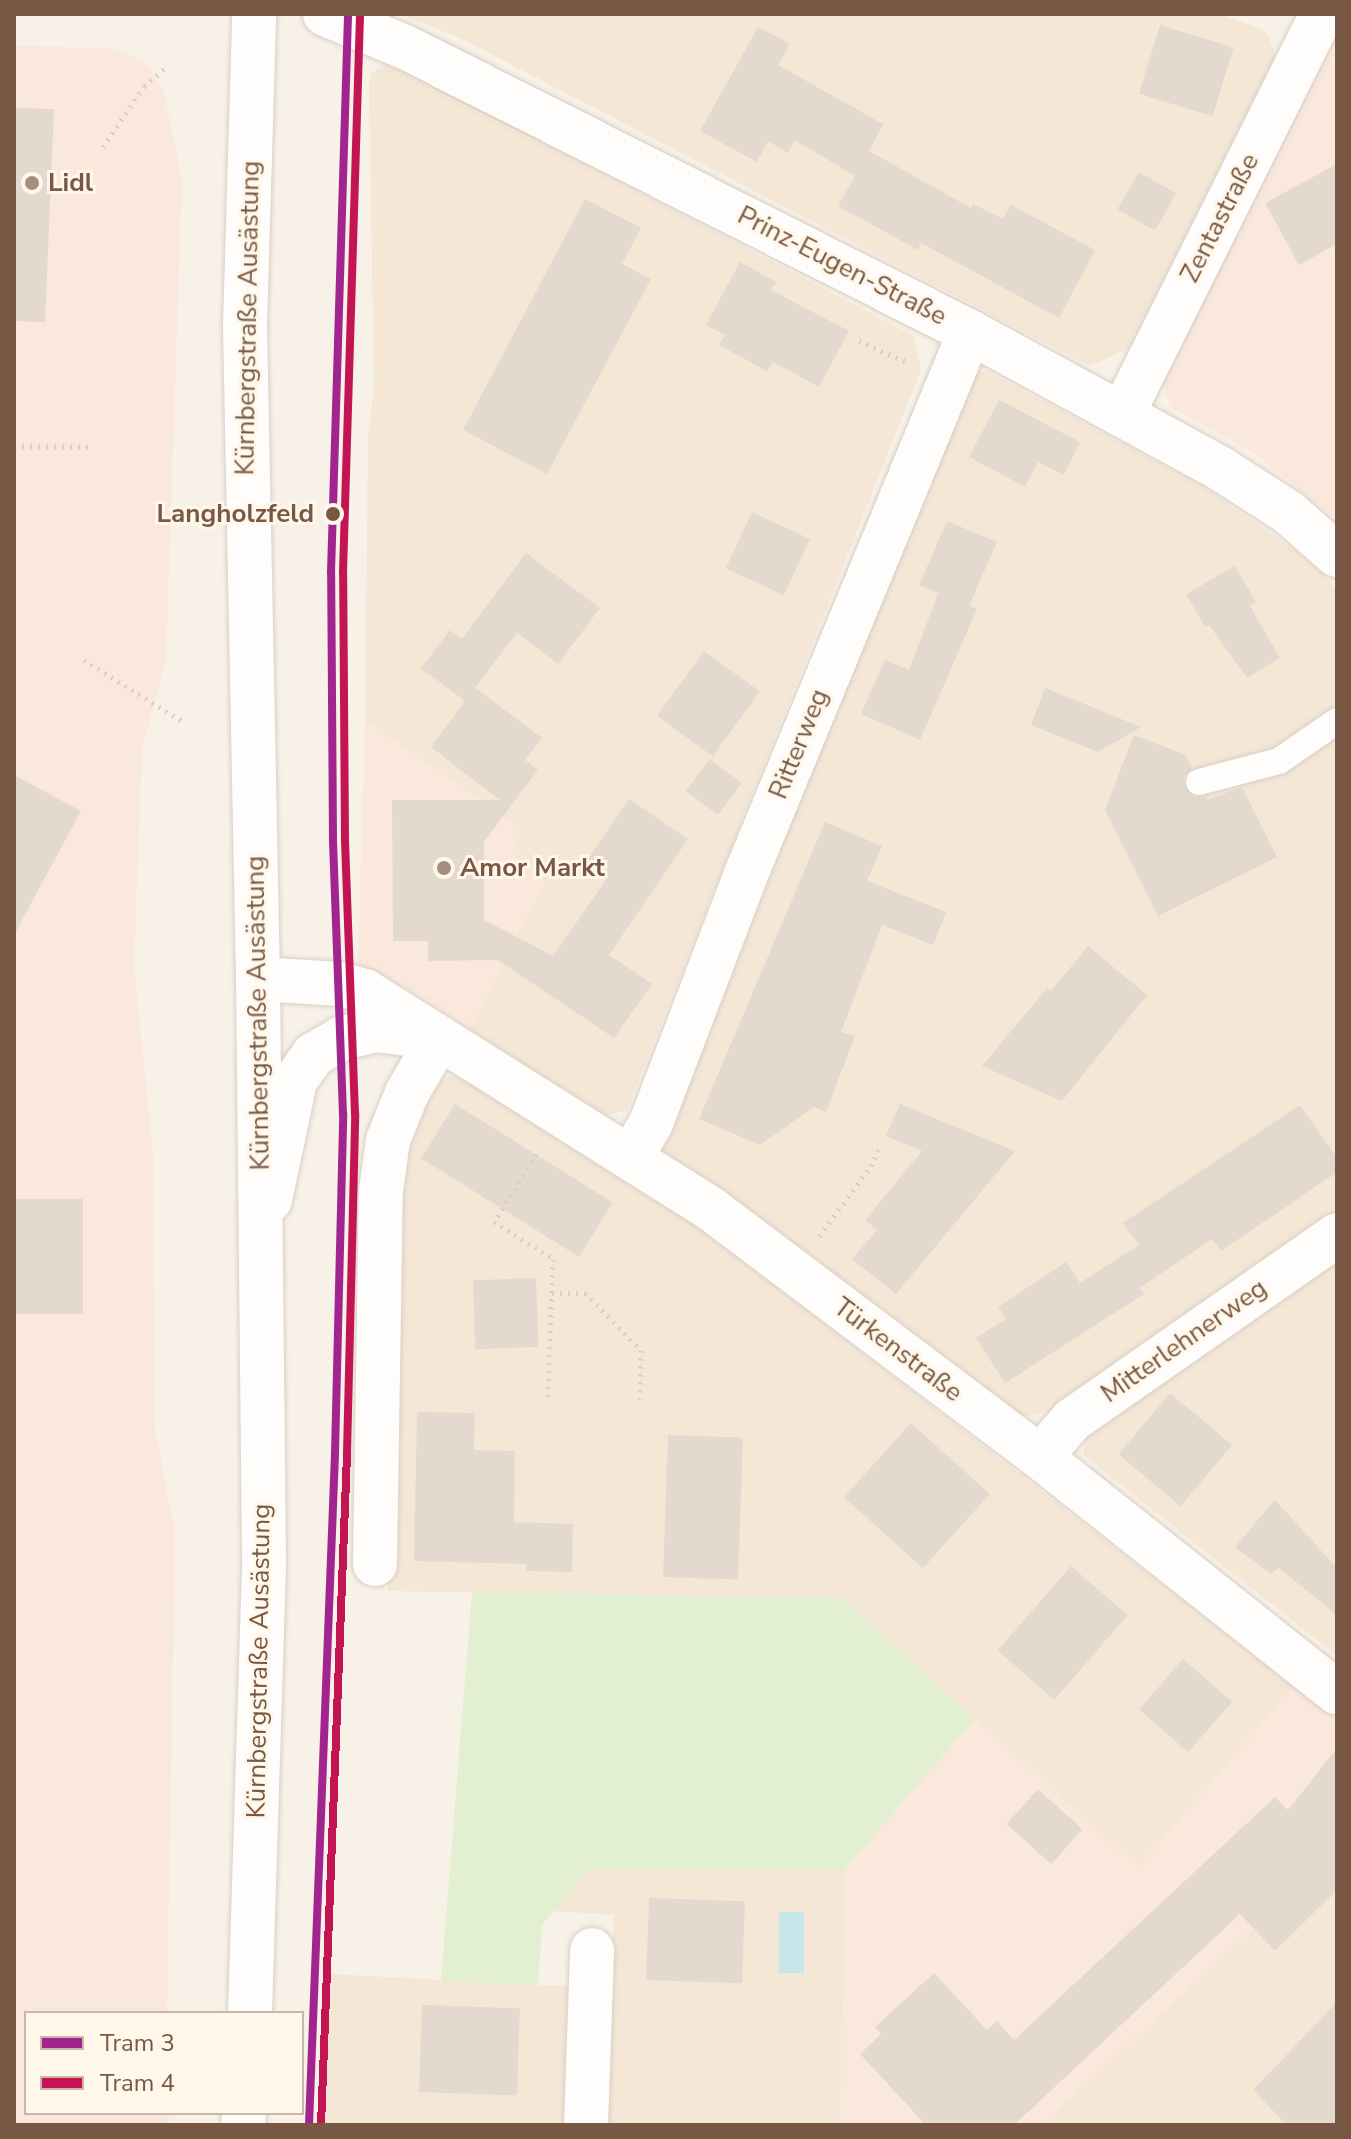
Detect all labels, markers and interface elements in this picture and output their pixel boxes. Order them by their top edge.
street label: Zentastraße [1174,148,1266,288]
street label: Kürnbergstraße Ausästung [230,160,266,476]
place label: Lidl [48,167,93,199]
marker: Lidl [23,174,41,192]
street label: Prinz-Eugen-Straße [732,200,952,332]
place label: Langholzfeld [156,498,314,530]
marker: Langholzfeld [321,502,345,526]
street label: Ritterweg [763,684,835,804]
place label: Amor Markt [460,852,605,884]
street label: Kürnbergstraße Ausästung [240,855,276,1171]
marker: Amor Markt [435,859,453,877]
street label: Mitterlehnerweg [1095,1272,1273,1410]
street label: Türkenstraße [827,1291,969,1409]
street label: Kürnbergstraße Ausästung [241,1503,277,1819]
legend [24,2011,304,2115]
text: Tram 3 [100,2027,175,2059]
text: Tram 4 [100,2067,175,2099]

